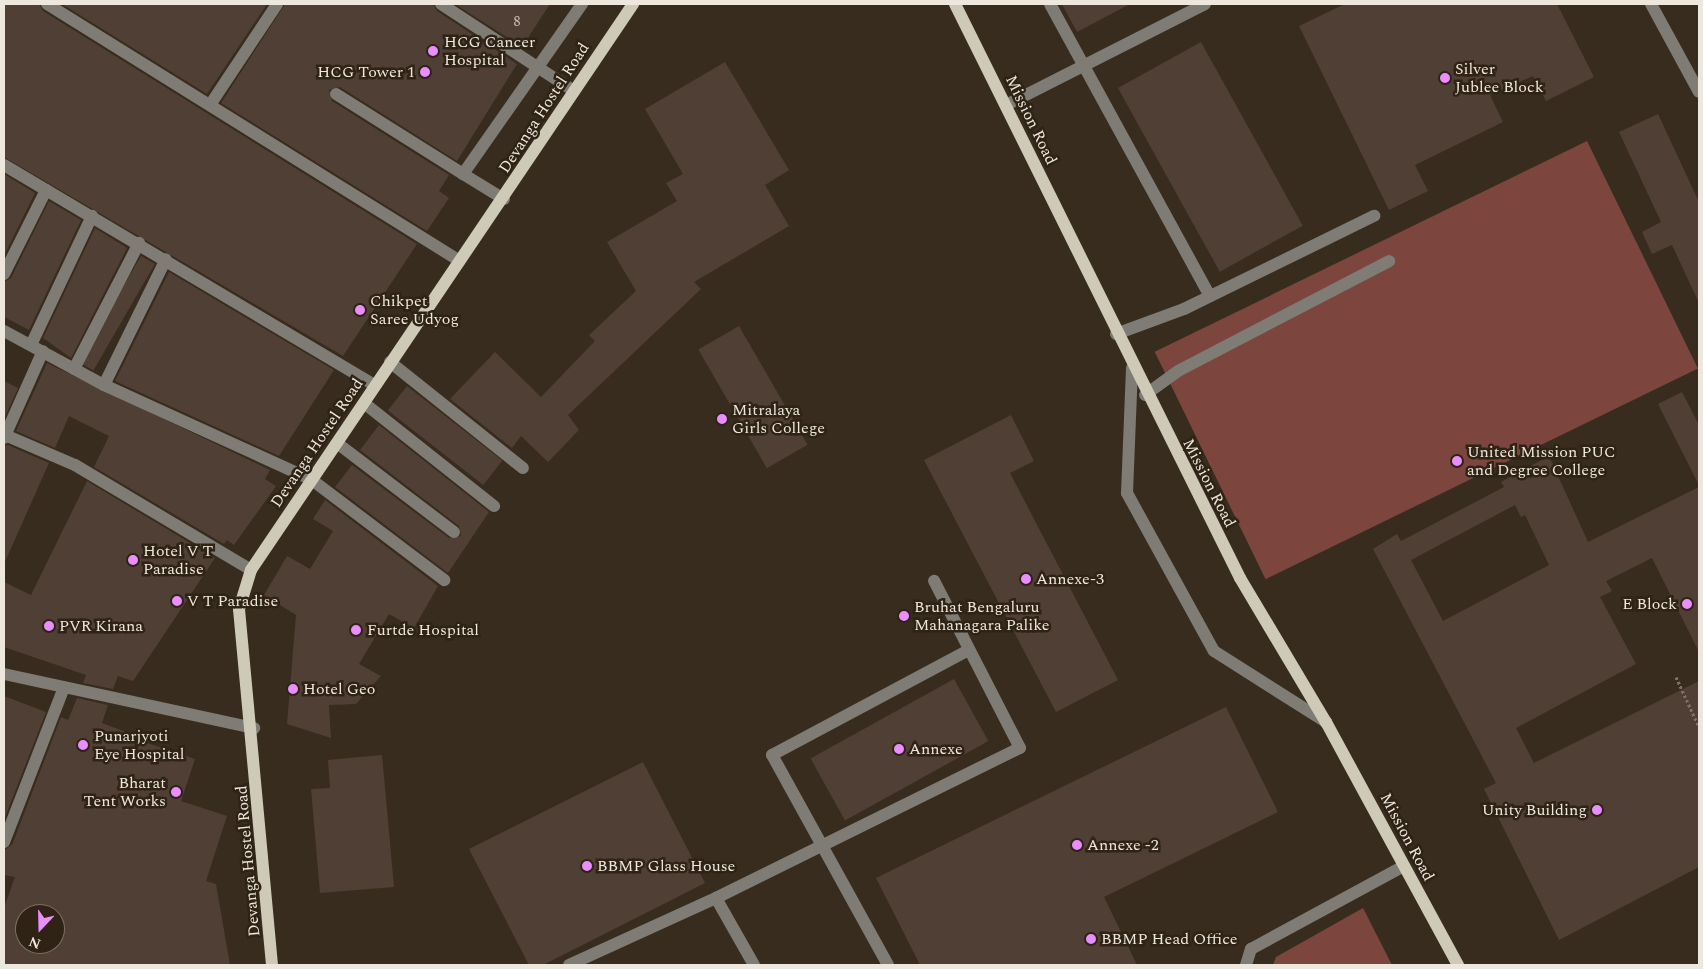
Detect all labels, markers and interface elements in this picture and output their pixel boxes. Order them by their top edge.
house number: 8 [514,14,520,30]
place label: HCG Cancer Hospital [444,32,535,70]
street label: Devanga Hostel Road [495,39,593,177]
marker: HCG Cancer Hospital [426,44,440,58]
place label: Silver Jublee Block [1455,59,1544,97]
place label: HCG Tower 1 [317,62,415,82]
marker: HCG Tower 1 [419,66,431,78]
street label: Mission Road [1001,72,1061,168]
marker: Silver Jublee Block [1439,72,1451,84]
place label: Chikpet Saree Udyog [370,291,459,329]
marker: Chikpet Saree Udyog [354,304,366,316]
street label: Devanga Hostel Road [267,375,367,511]
place label: Mitralaya Girls College [732,400,825,438]
marker: Mitralaya Girls College [716,413,728,425]
street label: Mission Road [1178,435,1240,531]
place label: United Mission PUC and Degree College [1467,442,1616,480]
marker: United Mission PUC and Degree College [1451,455,1463,467]
place label: Hotel V T Paradise [143,541,213,579]
marker: Hotel V T Paradise [127,554,139,566]
place label: Annexe-3 [1036,569,1104,589]
marker: Annexe-3 [1020,573,1032,585]
place label: V T Paradise [187,591,278,611]
place label: E Block [1622,594,1677,614]
marker: V T Paradise [171,595,183,607]
place label: Bruhat Bengaluru Mahanagara Palike [914,597,1050,635]
marker: E Block [1681,598,1693,610]
marker: Bruhat Bengaluru Mahanagara Palike [898,610,910,622]
place label: PVR Kirana [59,616,143,636]
marker: PVR Kirana [43,620,55,632]
place label: Furtde Hospital [367,620,479,640]
marker: Furtde Hospital [349,623,363,637]
place label: Hotel Geo [303,679,375,699]
marker: Hotel Geo [287,683,299,695]
place label: Punarjyoti Eye Hospital [94,726,185,764]
marker: Punarjyoti Eye Hospital [76,738,90,752]
place label: Annexe [909,739,963,759]
marker: Annexe [893,743,905,755]
place label: Bharat Tent Works [83,773,166,811]
street label: Devanga Hostel Road [232,785,264,937]
marker: Bharat Tent Works [170,786,182,798]
street label: Mission Road [1376,790,1438,884]
place label: Unity Building [1482,800,1587,820]
marker: Unity Building [1591,804,1603,816]
place label: Annexe -2 [1087,835,1159,855]
marker: Annexe -2 [1071,839,1083,851]
place label: BBMP Glass House [597,856,735,876]
marker: BBMP Glass House [581,860,593,872]
north arrow [15,904,65,954]
place label: BBMP Head Office [1101,929,1238,949]
text: N [26,931,44,954]
marker: BBMP Head Office [1085,933,1097,945]

